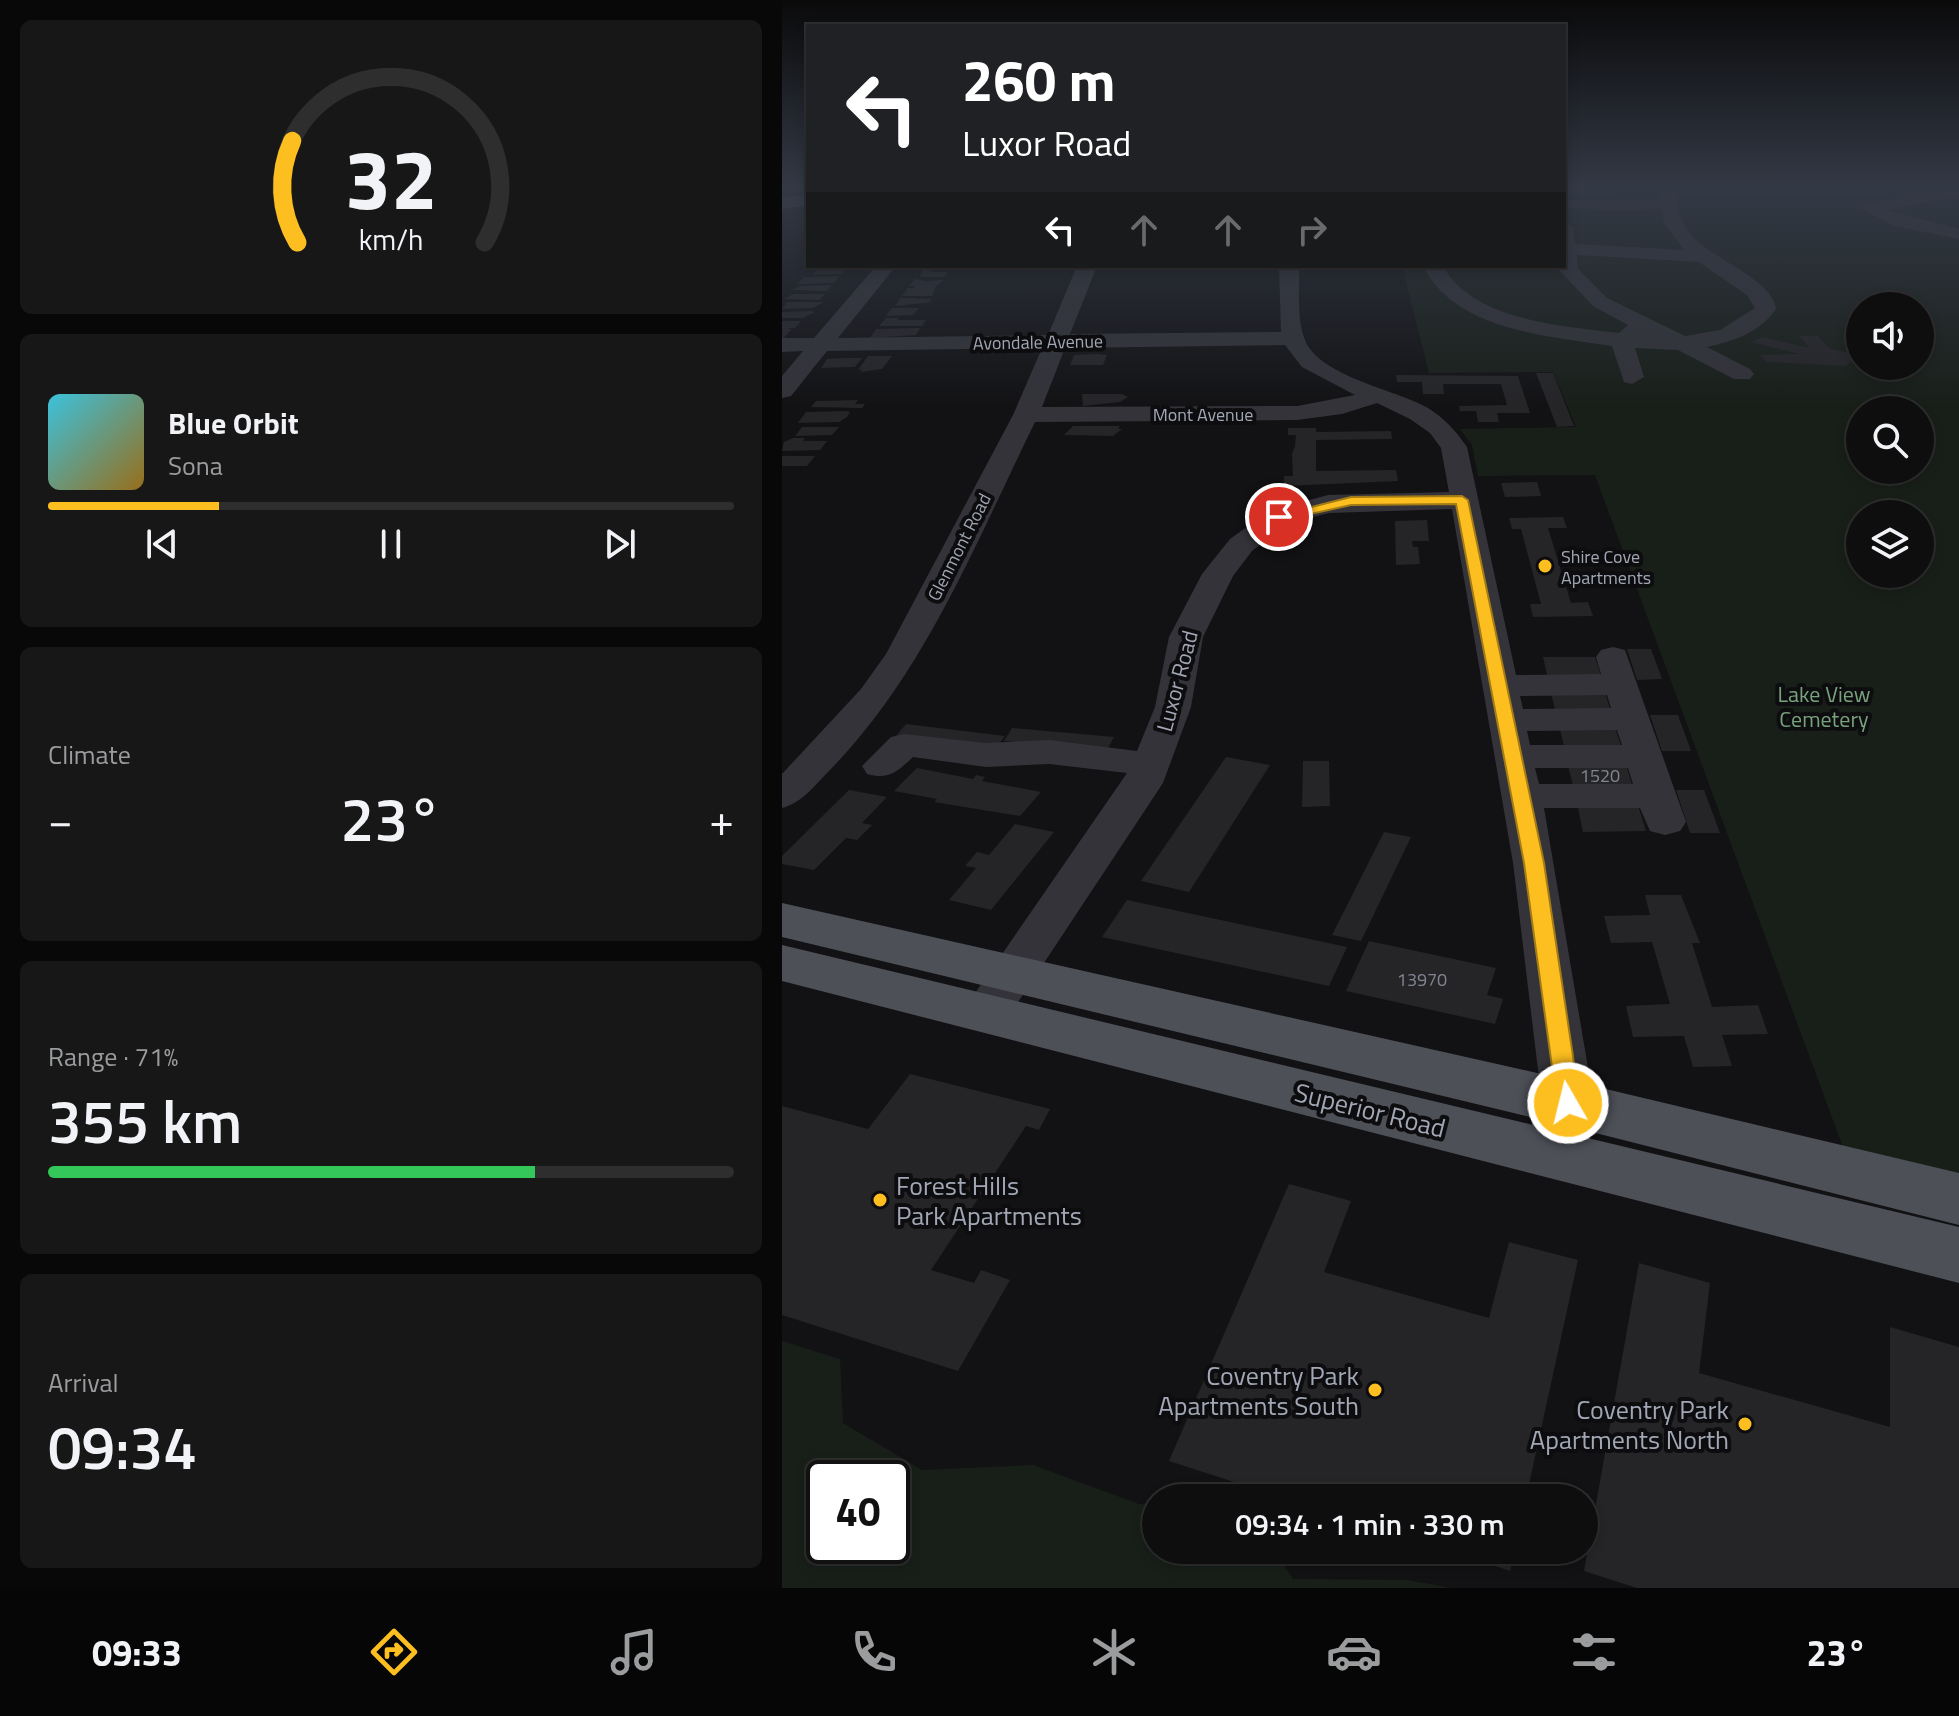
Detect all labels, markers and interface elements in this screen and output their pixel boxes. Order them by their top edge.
text: 260 m [962,38,1115,123]
icon: left [830,56,934,160]
text: 32 [344,114,438,240]
text: Luxor Road [962,115,1131,170]
icon: left [1038,208,1082,252]
icon: ahead [1122,208,1166,252]
icon: ahead [1206,208,1250,252]
icon: right [1290,208,1334,252]
text: km/h [359,218,423,261]
map controls [1846,292,1934,588]
button: sound [1846,292,1934,380]
street label: Avondale Avenue [973,327,1103,357]
button: search [1846,396,1934,484]
text: Blue Orbit [168,400,299,446]
street label: Mont Avenue [1153,401,1253,428]
text: Sona [168,446,223,485]
pin [1245,483,1313,551]
street label: Glenmont Road [920,489,998,605]
icon: arrive [1257,495,1301,539]
button: layers [1846,500,1934,588]
icon: previous [140,522,184,566]
icon: pause [369,522,413,566]
icon: next [598,522,642,566]
place label: Shire Cove Apartments [1561,543,1651,591]
marker: Shire Cove Apartments [1536,557,1554,575]
street label: Luxor Road [1147,627,1207,735]
park label: Lake View Cemetery [1777,677,1871,736]
text: Climate [48,735,131,774]
house number: 1520 [1580,762,1620,789]
text: 23° [341,773,441,864]
text: − [48,786,73,853]
text: + [709,786,734,853]
house number: 13970 [1397,966,1447,993]
text: Range · 71% [48,1037,178,1076]
position arrow [1526,1061,1610,1145]
street label: Superior Road [1290,1072,1450,1148]
text: 355 km [48,1075,242,1166]
place label: Forest Hills Park Apartments [896,1166,1082,1235]
marker: Forest Hills Park Apartments [871,1191,889,1209]
place label: Coventry Park Apartments South [1158,1356,1359,1425]
text: Arrival [48,1363,119,1402]
marker: Coventry Park Apartments South [1366,1381,1384,1399]
place label: Coventry Park Apartments North [1530,1390,1729,1459]
text: 09:34 [48,1401,197,1492]
marker: Coventry Park Apartments North [1736,1415,1754,1433]
speed limit sign: 40 [806,1460,910,1564]
text: 09:34 · 1 min · 330 m [1235,1501,1505,1547]
icon: directions [366,1624,422,1680]
icon: music [606,1624,662,1680]
icon: phone [846,1624,902,1680]
icon: climate [1086,1624,1142,1680]
icon: car [1326,1624,1382,1680]
icon: filters [1566,1624,1622,1680]
text: 09:33 [92,1625,182,1680]
text: 23° [1806,1625,1867,1680]

